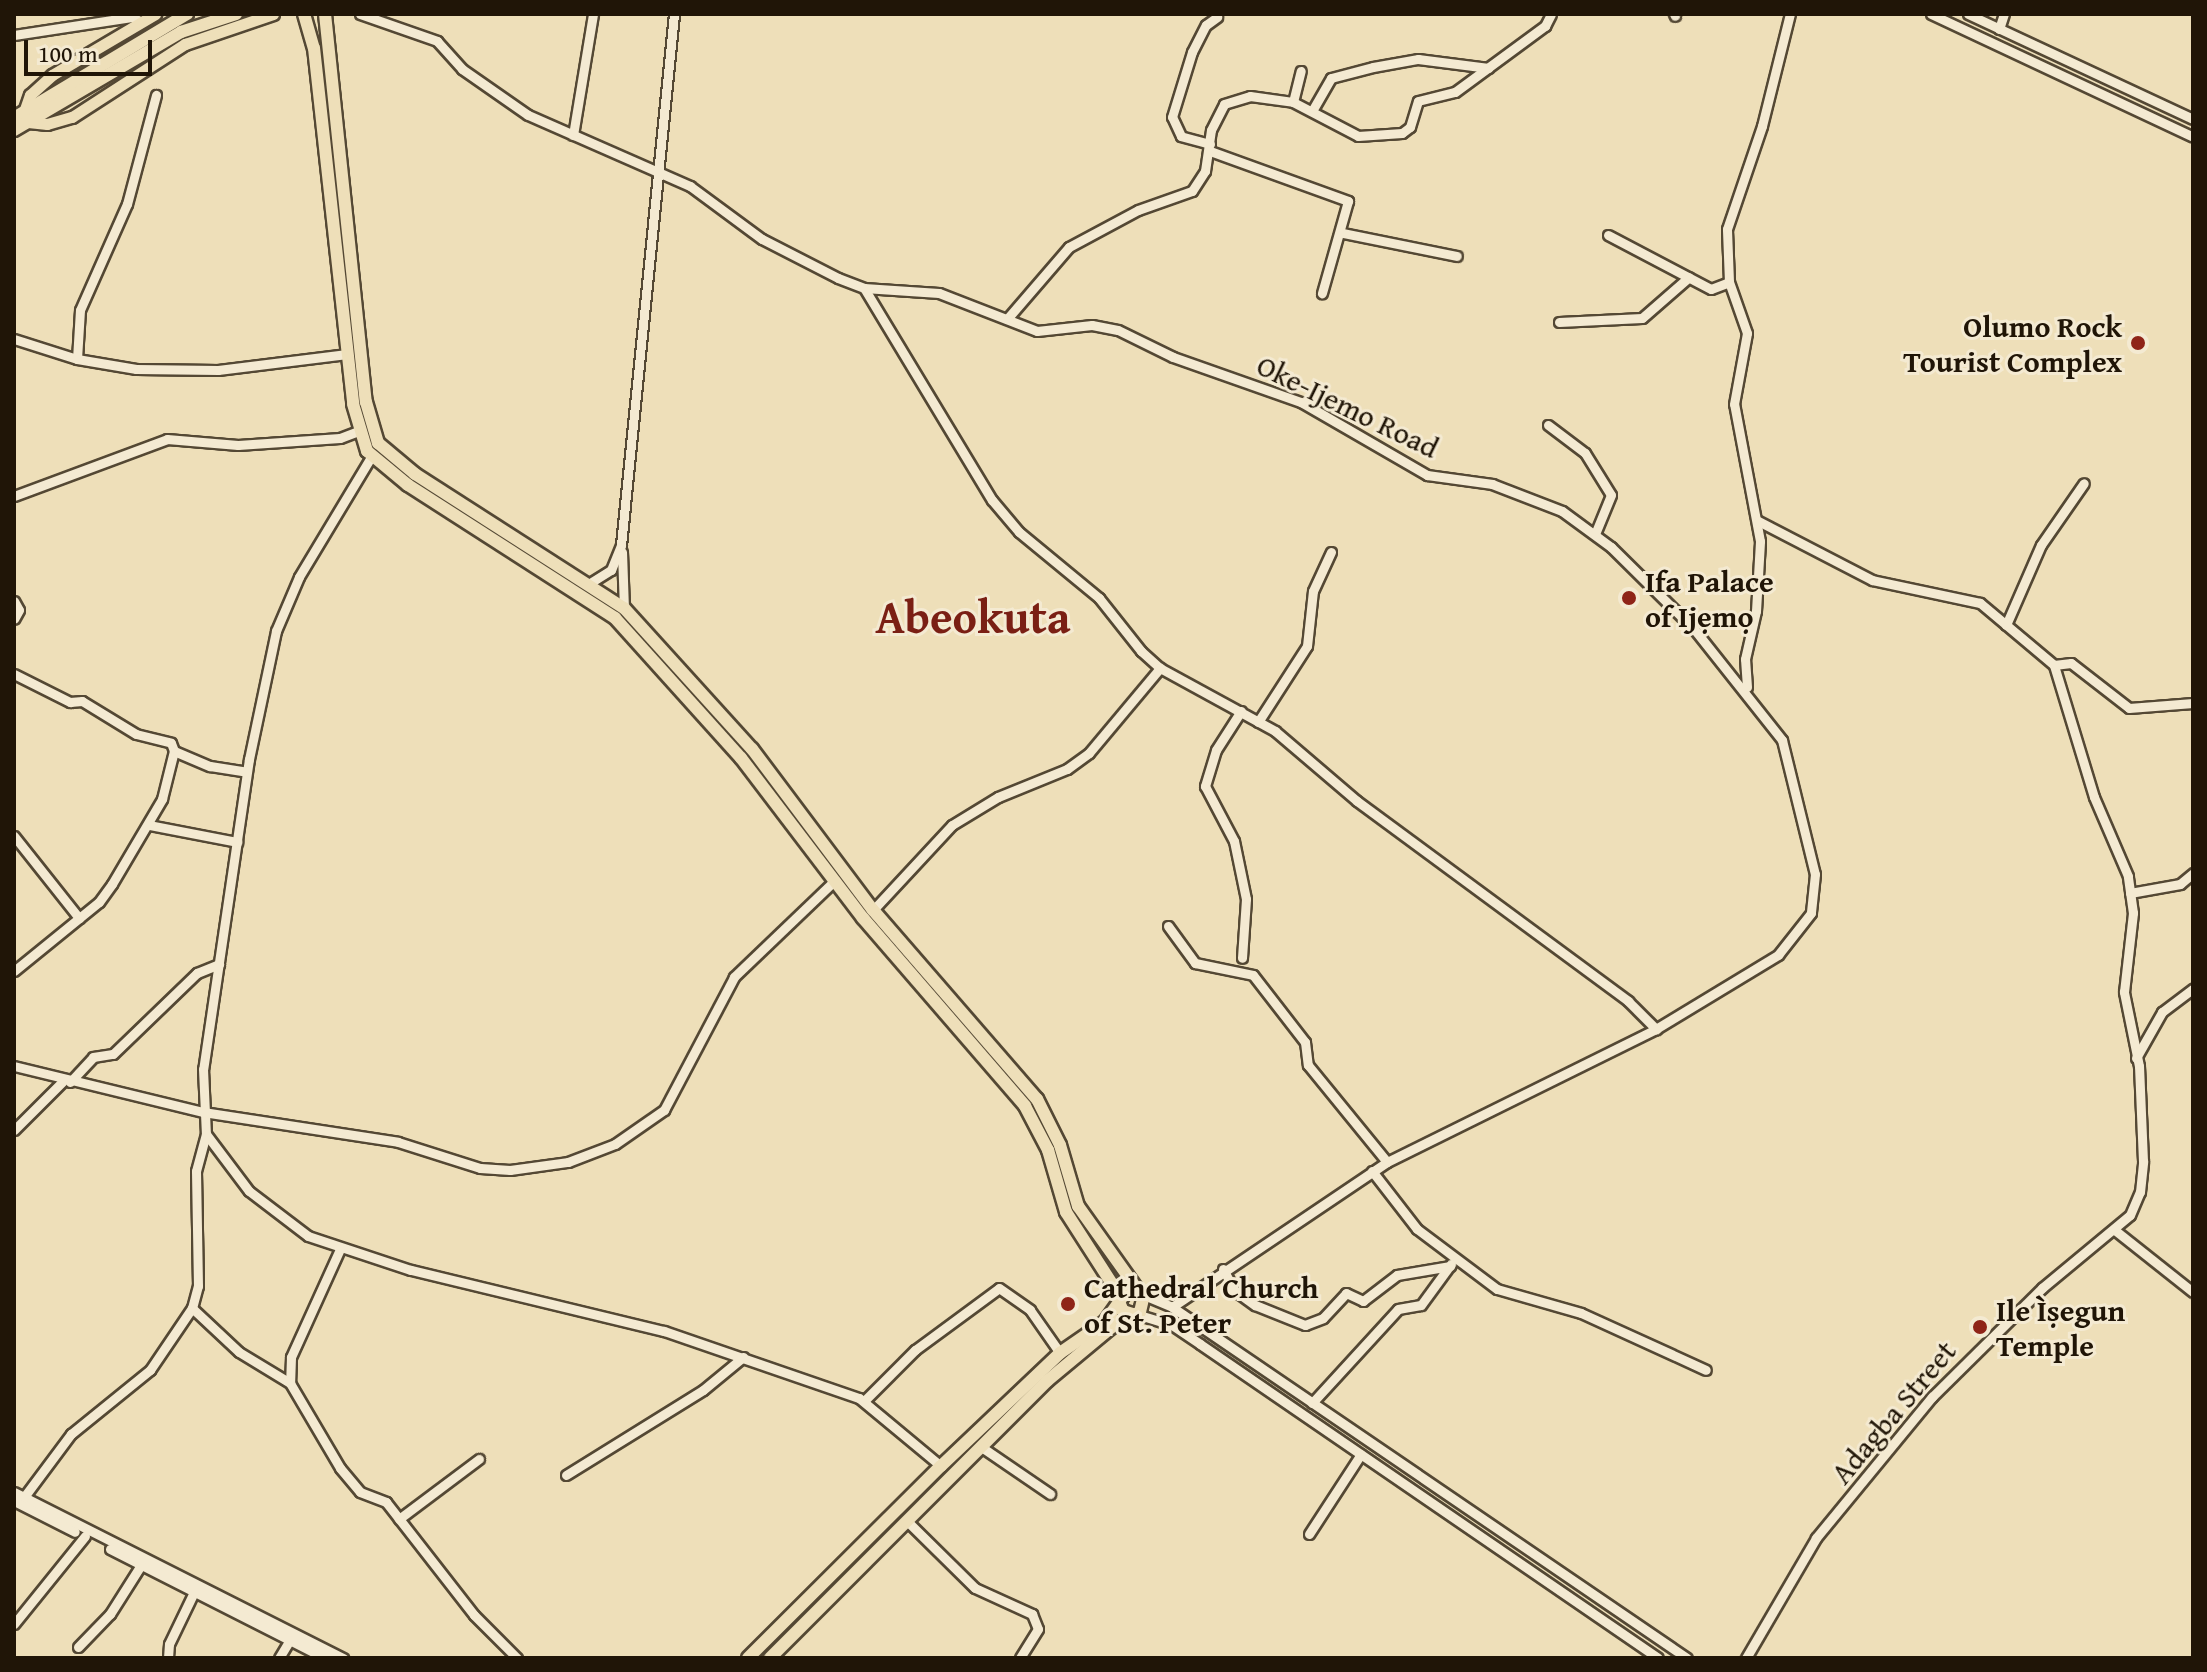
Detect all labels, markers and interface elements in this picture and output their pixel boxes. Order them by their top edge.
scale bar [28,24,156,74]
text: 100 m [38,36,98,71]
place label: Olumo Rock Tourist Complex [1903,308,2122,378]
marker: Olumo Rock Tourist Complex [2129,334,2147,352]
street label: Oke-Ijemo Road [1251,346,1445,466]
place label: Ifa Palace of Ijẹmọ [1645,563,1774,634]
district label: Abeokuta [875,588,1071,644]
marker: Ifa Palace of Ijẹmọ [1620,589,1638,607]
place label: Cathedral Church of St. Peter [1084,1269,1318,1340]
place label: Ile Ìṣegun Temple [1996,1292,2125,1362]
marker: Cathedral Church of St. Peter [1059,1295,1077,1313]
marker: Ile Ìṣegun Temple [1971,1318,1989,1336]
street label: Adagba Street [1823,1333,1963,1491]

